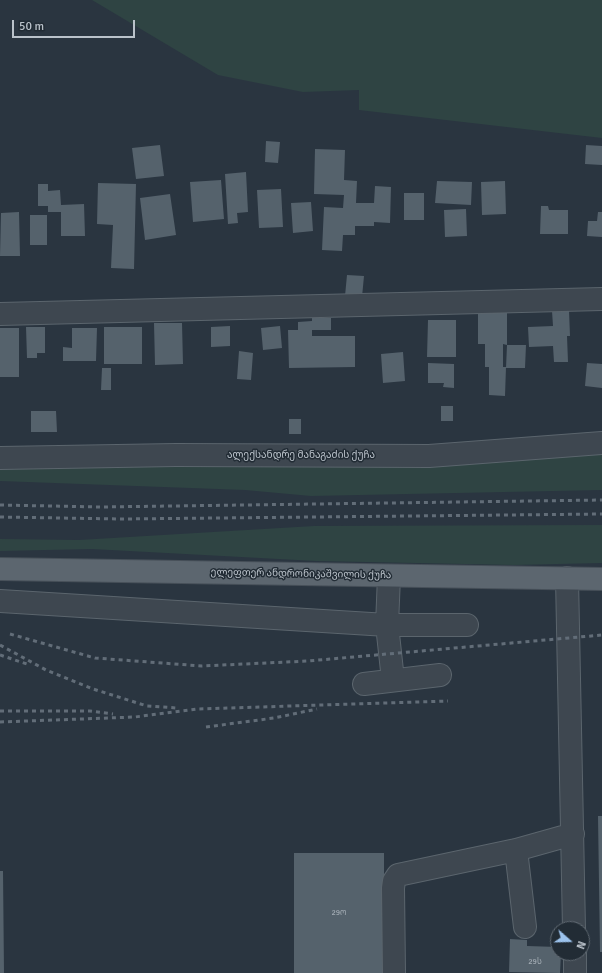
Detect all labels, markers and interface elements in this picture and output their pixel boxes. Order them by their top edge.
scale bar [14,12,137,38]
text: 50 m [19,19,44,34]
street label: ალექსანდრე მანაგაძის ქუჩა [227,449,375,461]
street label: ელეფთერ ანდრონიკაშვილის ქუჩა [210,566,392,582]
house number: 29ო [331,908,347,918]
north arrow [550,921,590,961]
text: N [573,939,588,951]
house number: 29ს [528,957,542,967]

